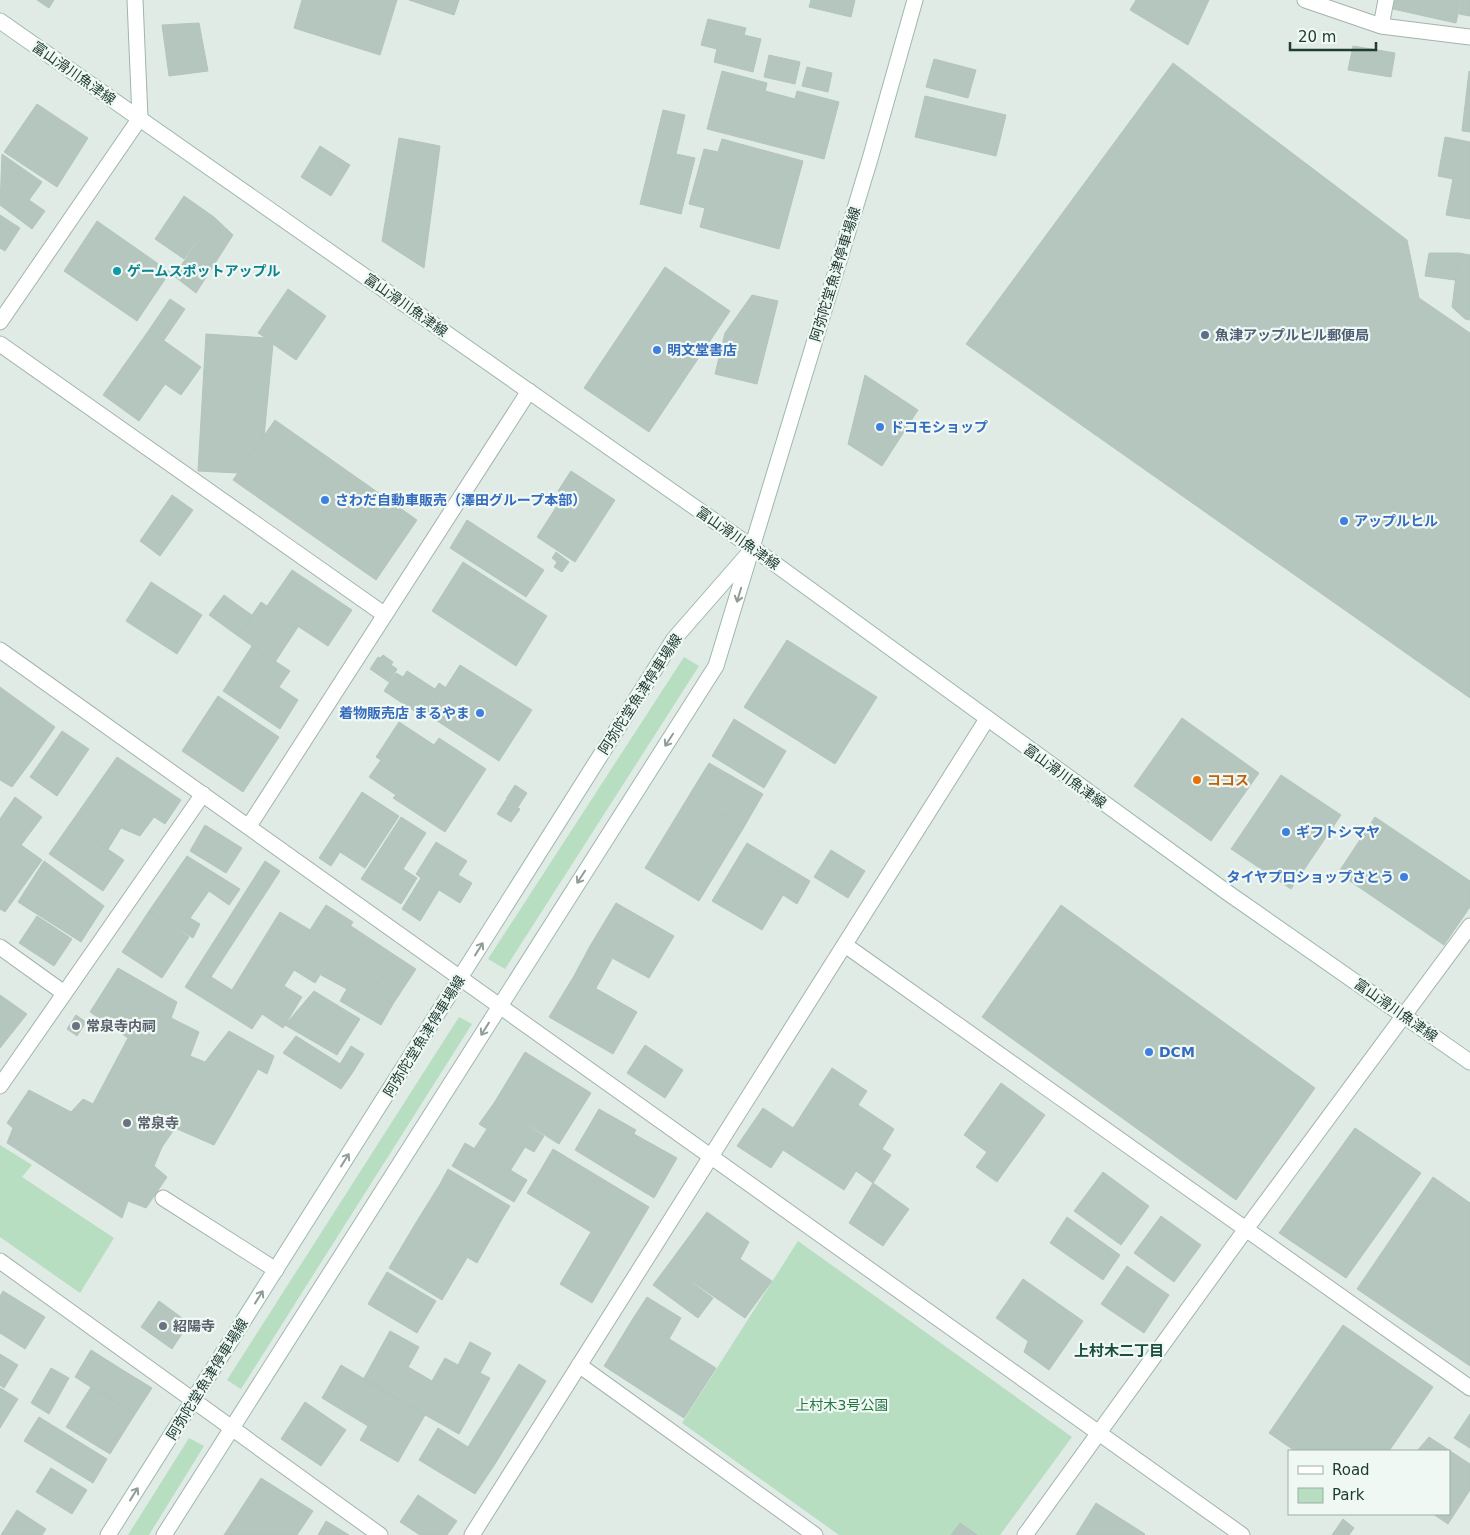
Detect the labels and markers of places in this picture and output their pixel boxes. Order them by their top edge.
place label: ゲームスポットアップル [127,263,281,279]
marker: ゲームスポットアップル [111,265,123,277]
place label: 魚津アップルヒル郵便局 [1215,327,1369,343]
marker: 魚津アップルヒル郵便局 [1199,329,1211,341]
place label: 明文堂書店 [667,342,737,358]
marker: 明文堂書店 [651,344,663,356]
place label: ドコモショップ [890,419,988,435]
marker: ドコモショップ [874,421,886,433]
place label: さわだ自動車販売（澤田グループ本部） [335,492,586,508]
marker: さわだ自動車販売（澤田グループ本部） [319,494,331,506]
place label: アップルヒル [1354,513,1438,529]
marker: アップルヒル [1338,515,1350,527]
place label: 着物販売店 まるやま [339,705,470,721]
marker: 着物販売店 まるやま [474,707,486,719]
place label: ココス [1207,772,1249,788]
marker: ココス [1191,774,1203,786]
place label: ギフトシマヤ [1296,824,1380,840]
marker: ギフトシマヤ [1280,826,1292,838]
place label: タイヤプロショップさとう [1226,869,1394,885]
marker: タイヤプロショップさとう [1398,871,1410,883]
place label: 常泉寺内祠 [86,1018,156,1034]
marker: 常泉寺内祠 [70,1020,82,1032]
place label: DCM [1159,1044,1195,1060]
marker: DCM [1143,1046,1155,1058]
place label: 常泉寺 [137,1115,179,1131]
marker: 常泉寺 [121,1117,133,1129]
place label: 紹陽寺 [173,1318,215,1334]
marker: 紹陽寺 [157,1320,169,1332]

